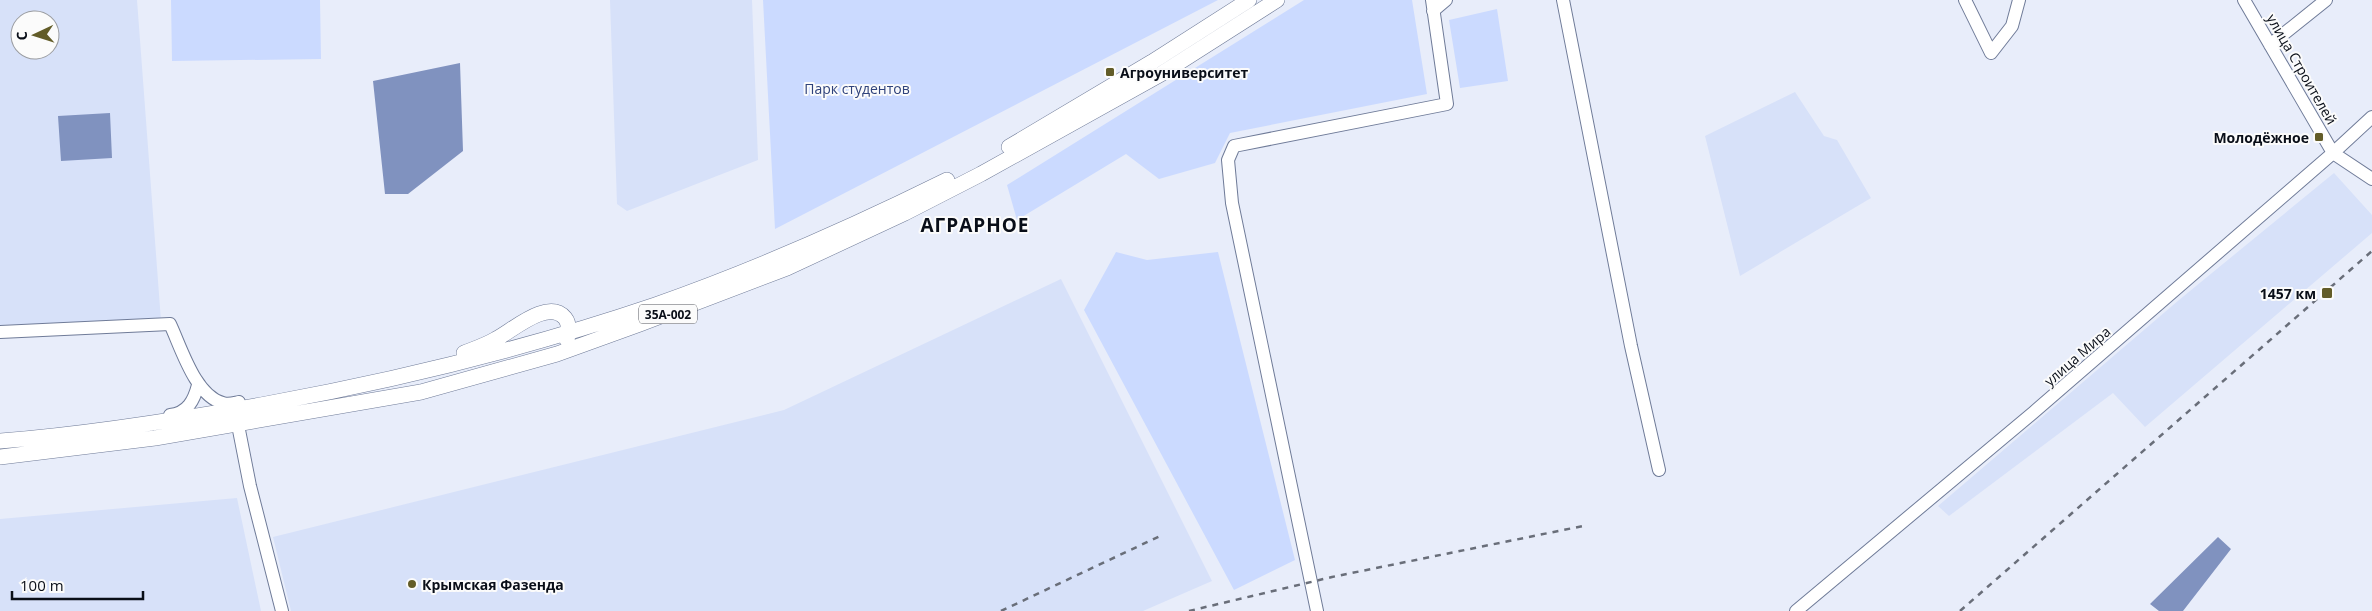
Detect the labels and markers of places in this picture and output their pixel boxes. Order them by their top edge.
place label: Агроуниверситет [1120,63,1248,82]
marker: Агроуниверситет [1104,66,1116,78]
place label: Молодёжное [2213,128,2309,147]
marker: Молодёжное [2313,131,2325,143]
place label: 1457 км [2260,284,2316,303]
marker: 1457 км [2320,286,2334,300]
place label: Крымская Фазенда [422,575,564,594]
marker: Крымская Фазенда [406,578,418,590]

